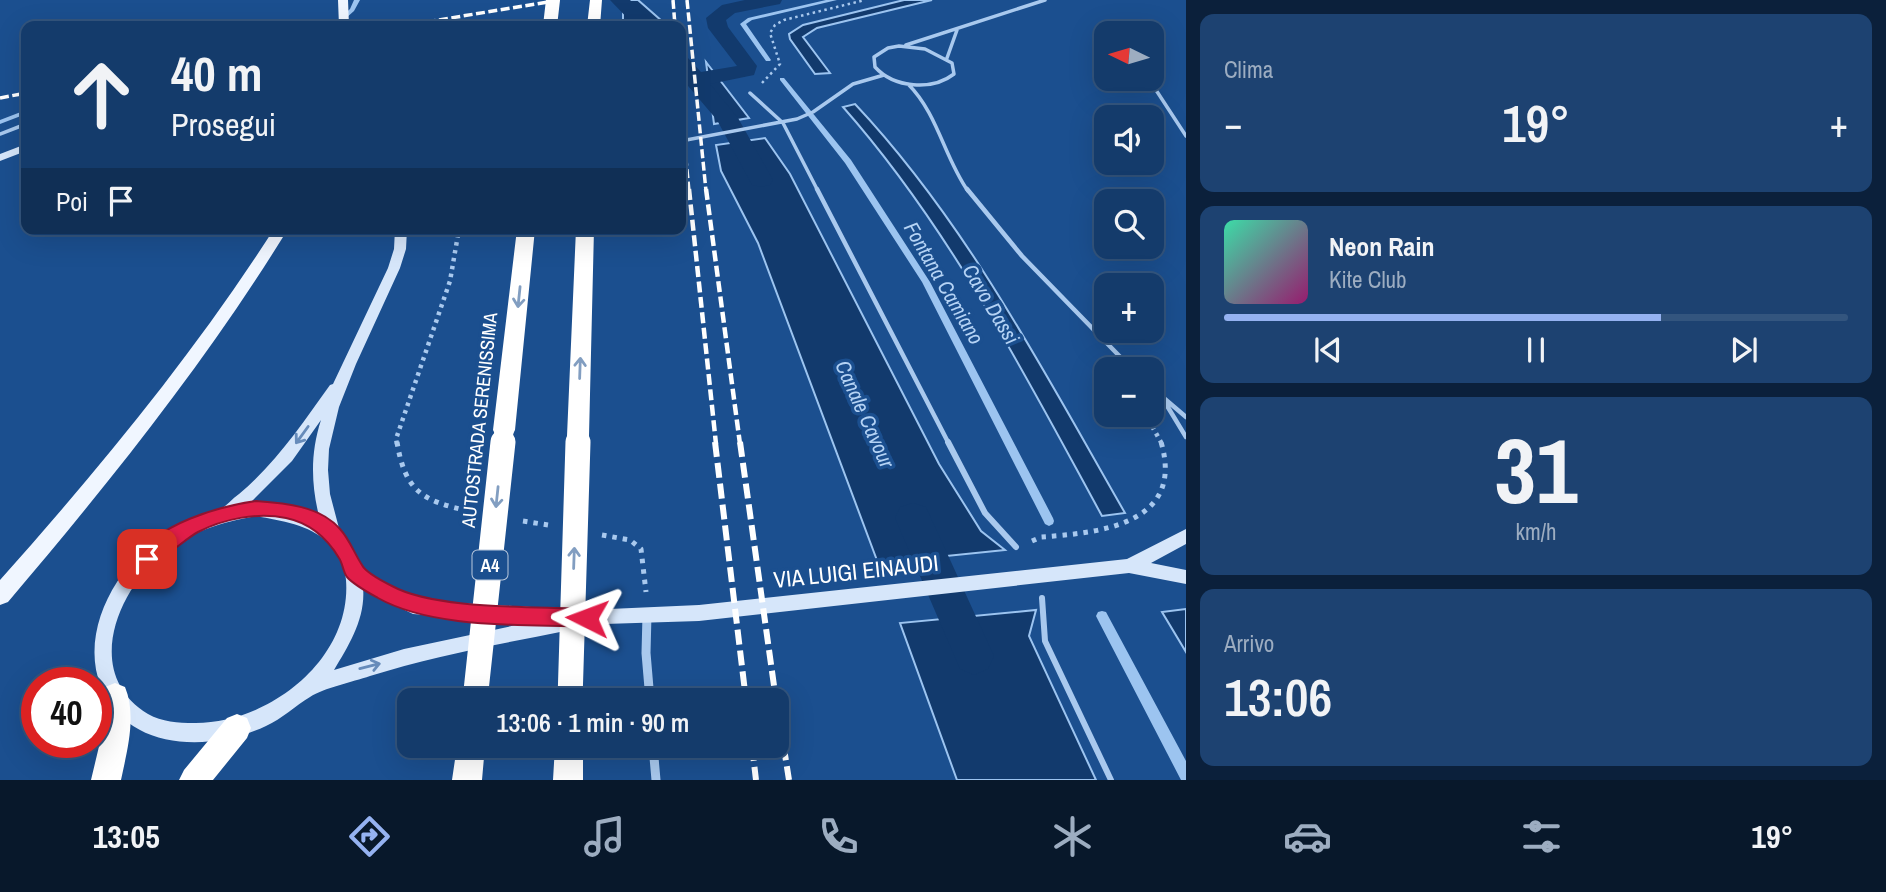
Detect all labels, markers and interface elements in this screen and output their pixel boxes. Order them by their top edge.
north arrow [1094,21,1164,91]
map controls [1094,21,1164,427]
text: 40 m [171,40,263,106]
icon: ahead [56,49,147,140]
text: Clima [1224,54,1273,85]
text: 19° [1502,88,1570,158]
text: − [1224,98,1242,149]
text: + [1830,98,1848,149]
text: Prosegui [171,103,276,146]
button: sound [1094,105,1164,175]
icon: arrive [102,182,140,220]
text: Poi [56,184,88,219]
button: search [1094,189,1164,259]
water label: Fontana Camiano [897,216,991,350]
text: Neon Rain [1329,229,1434,264]
water label: Cavo Dassi [956,258,1026,350]
text: Kite Club [1329,264,1407,295]
button: + [1094,273,1164,343]
one-way arrow [512,285,525,308]
street label: AUTOSTRADA SERENISSIMA [455,311,503,530]
icon: previous [1309,331,1347,369]
icon: pause [1517,331,1555,369]
icon: next [1725,331,1763,369]
water label: Canale Cavour [828,356,902,474]
one-way arrow [573,357,587,380]
button: − [1094,357,1164,427]
text: 31 [1495,409,1578,531]
one-way arrow [295,425,309,444]
one-way arrow [490,486,503,508]
text: km/h [1516,516,1556,547]
pin [117,529,177,589]
icon: arrive [128,540,166,578]
one-way arrow [567,547,581,570]
street label: VIA LUIGI EINAUDI [772,547,940,595]
road number: A4 [472,550,508,580]
position arrow [550,581,624,655]
text: Arrivo [1224,628,1274,659]
one-way arrow [358,659,381,672]
text: 13:06 [1224,662,1332,732]
speed limit sign: 40 [21,667,112,758]
text: 13:06 · 1 min · 90 m [497,705,689,740]
icon: directions [345,812,394,861]
icon: music [580,812,629,861]
icon: phone [814,812,863,861]
icon: climate [1048,812,1097,861]
icon: car [1283,812,1332,861]
icon: filters [1517,812,1566,861]
text: 13:05 [93,815,160,858]
text: 19° [1751,815,1793,858]

